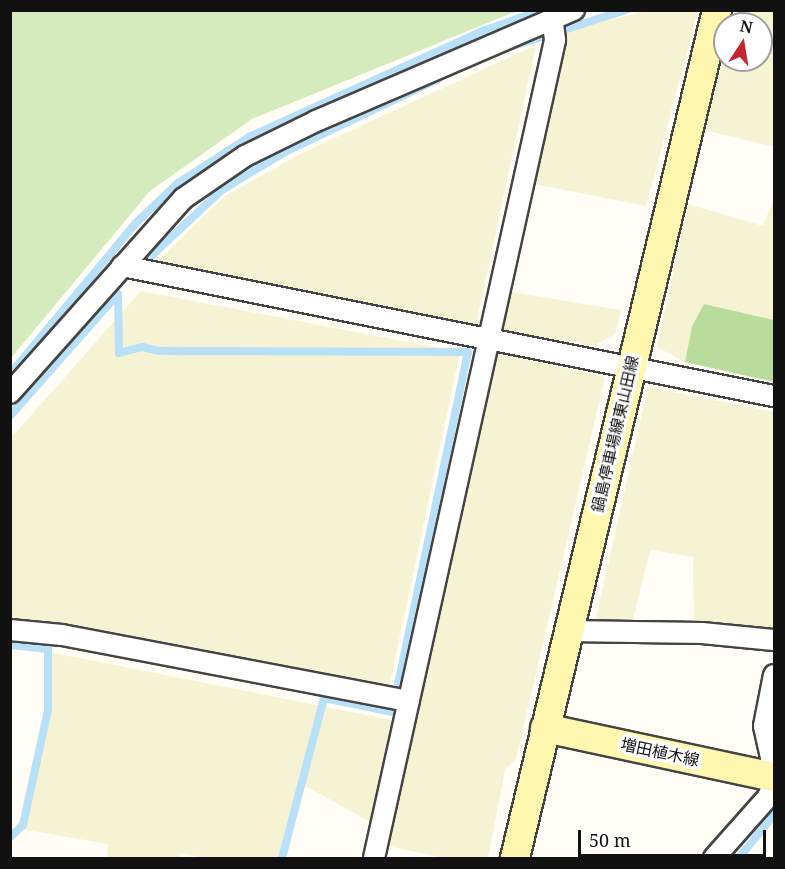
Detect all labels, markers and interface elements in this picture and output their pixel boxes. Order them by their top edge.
north arrow [713,12,773,72]
text: N [738,14,755,38]
street label: 鍋島停車場線東山田線 [588,354,642,514]
street label: 増田植木線 [619,734,701,770]
scale bar [581,818,768,856]
text: 50 m [589,828,631,852]

